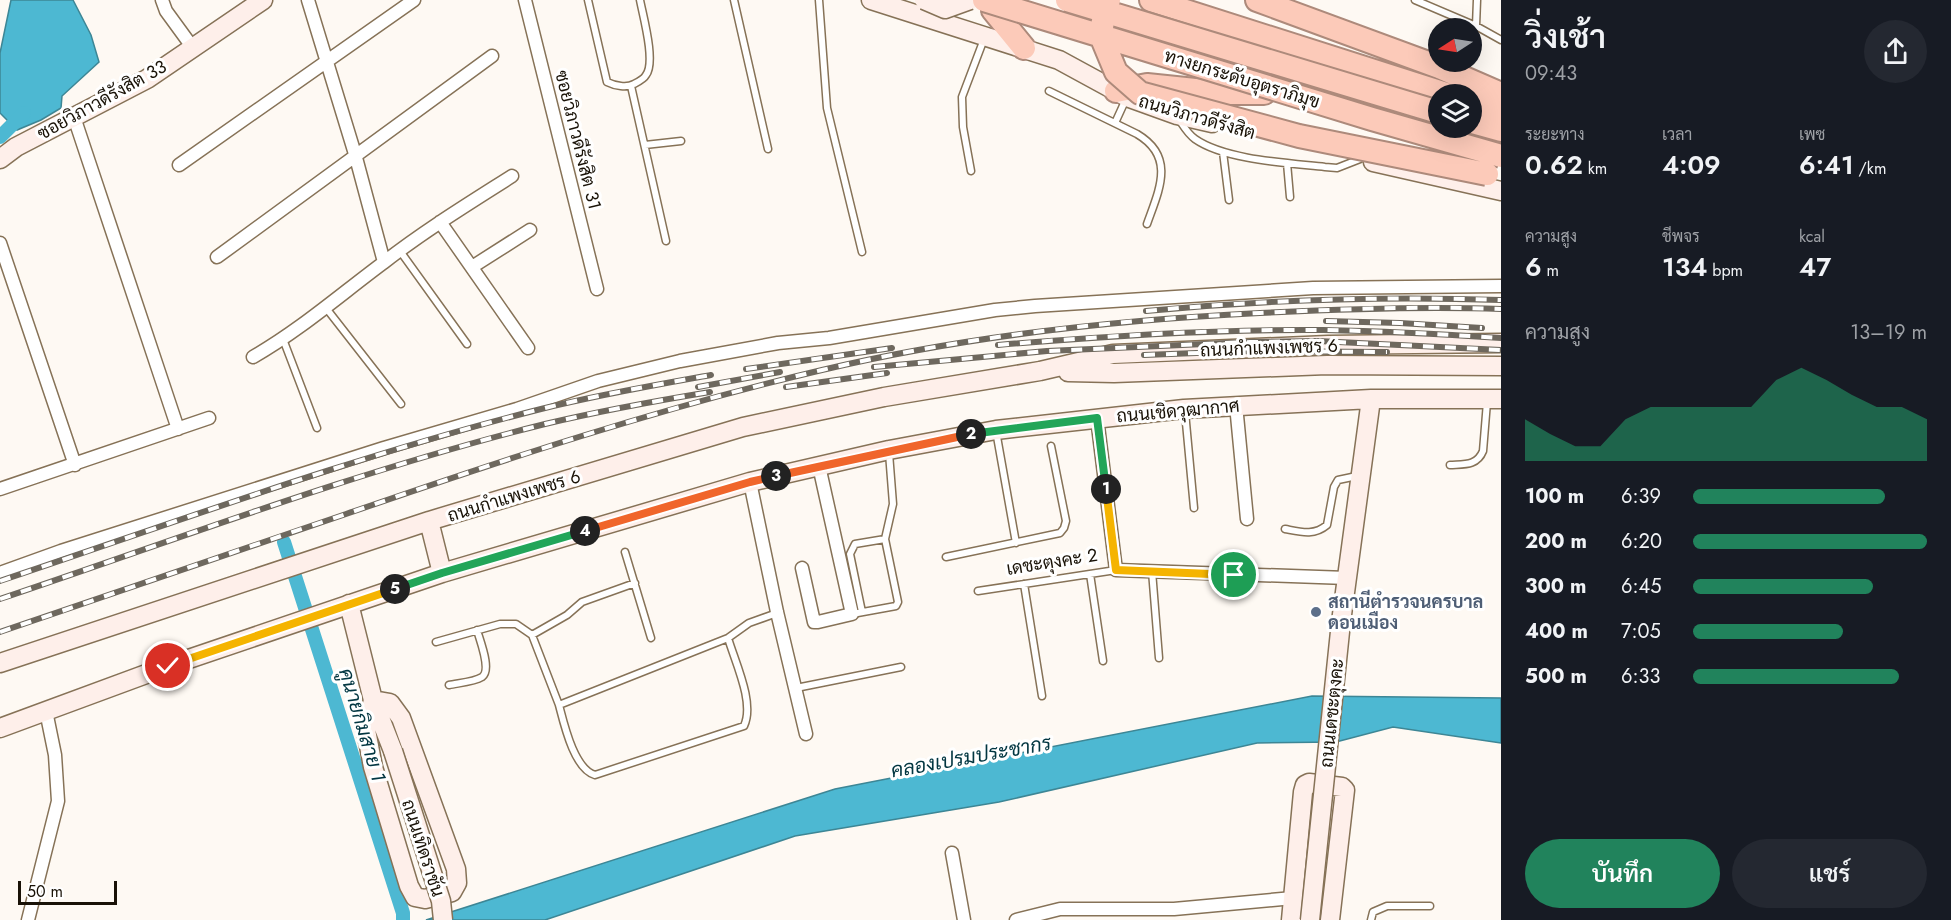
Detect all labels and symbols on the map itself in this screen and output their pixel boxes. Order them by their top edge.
north arrow [1428,18,1482,72]
street label: ทางยกระดับอุตราภิมุข [1161,43,1323,115]
street label: ซอยวิภาวดีรังสิต 33 [33,54,171,146]
street label: ซอยวิภาวดีรังสิต 31 [548,68,608,212]
street label: ถนนวิภาวดีรังสิต [1135,88,1259,146]
street label: ถนนกำแพงเพชร 6 [1200,333,1338,363]
street label: ถนนเชิดวุฒากาศ [1115,393,1241,429]
pin: 2 [956,419,986,449]
pin: 3 [761,461,791,491]
street label: ถนนกำแพงเพชร 6 [444,463,584,529]
pin: 1 [1091,474,1121,504]
pin: 4 [570,516,600,546]
street label: เดชะตุงคะ 2 [1005,542,1099,582]
pin [1208,549,1259,600]
pin: 5 [380,574,410,604]
place label: สถานีตำรวจนครบาล ดอนเมือง [1328,589,1483,636]
marker: สถานีตำรวจนครบาล ดอนเมือง [1309,605,1323,619]
pin [142,640,193,691]
street label: ถนนเดชะตุงคะ [1313,657,1351,769]
water label: คูนายกิมสาย 1 [331,665,393,786]
water label: คลองเปรมประชากร [889,728,1055,785]
street label: ถนนเทิดราชัน [395,796,451,900]
scale bar [18,878,117,906]

